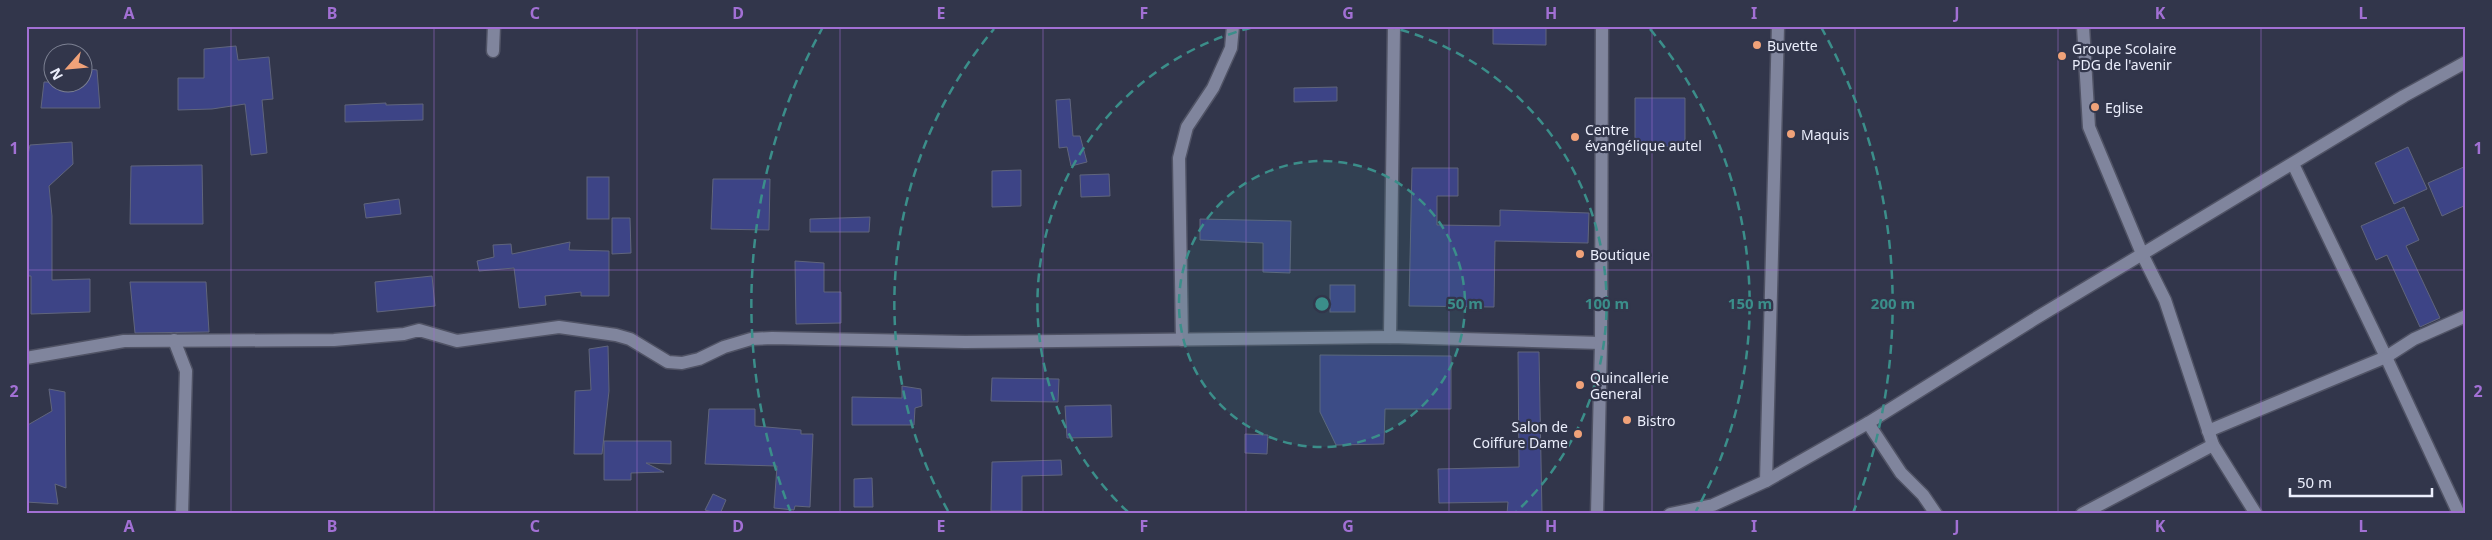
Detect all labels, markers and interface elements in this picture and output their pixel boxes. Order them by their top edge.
text: A [123,2,135,24]
text: B [327,2,337,24]
text: C [530,2,540,24]
text: D [732,2,744,24]
text: E [937,2,946,24]
text: F [1140,2,1148,24]
text: G [1342,2,1354,24]
text: H [1545,2,1557,24]
text: I [1751,2,1757,24]
text: J [1952,2,1960,24]
text: K [2155,2,2166,24]
text: L [2359,2,2368,24]
place label: Buvette [1767,36,1818,55]
marker: Buvette [1751,39,1763,51]
place label: Groupe Scolaire PDG de l'avenir [2072,39,2176,74]
north arrow [42,42,92,92]
marker: Groupe Scolaire PDG de l'avenir [2056,50,2068,62]
text: N [45,65,67,84]
place label: Eglise [2105,98,2143,117]
marker: Eglise [2089,101,2101,113]
place label: Centre évangélique autel [1585,120,1702,155]
place label: Maquis [1801,125,1849,144]
marker: Maquis [1785,128,1797,140]
marker: Centre évangélique autel [1569,131,1581,143]
text: 1 [9,137,19,159]
text: 1 [2473,137,2483,159]
place label: Boutique [1590,245,1650,264]
marker: Boutique [1574,248,1586,260]
text: 50 m [1447,293,1483,313]
text: 100 m [1585,293,1629,313]
text: 150 m [1728,293,1772,313]
text: 200 m [1871,293,1915,313]
centre of rings [1313,295,1331,313]
place label: Quincallerie General [1590,368,1669,403]
marker: Quincallerie General [1574,379,1586,391]
text: 2 [9,380,19,402]
text: 2 [2473,380,2483,402]
place label: Bistro [1637,411,1675,430]
marker: Bistro [1621,414,1633,426]
place label: Salon de Coiffure Dame [1473,417,1568,452]
marker: Salon de Coiffure Dame [1572,428,1584,440]
scale bar [2290,465,2432,497]
text: 50 m [2297,472,2332,492]
text: A [123,515,135,537]
text: B [327,515,337,537]
text: C [530,515,540,537]
text: D [732,515,744,537]
text: E [937,515,946,537]
text: F [1140,515,1148,537]
text: G [1342,515,1354,537]
text: H [1545,515,1557,537]
text: I [1751,515,1757,537]
text: J [1952,515,1960,537]
text: K [2155,515,2166,537]
text: L [2359,515,2368,537]

